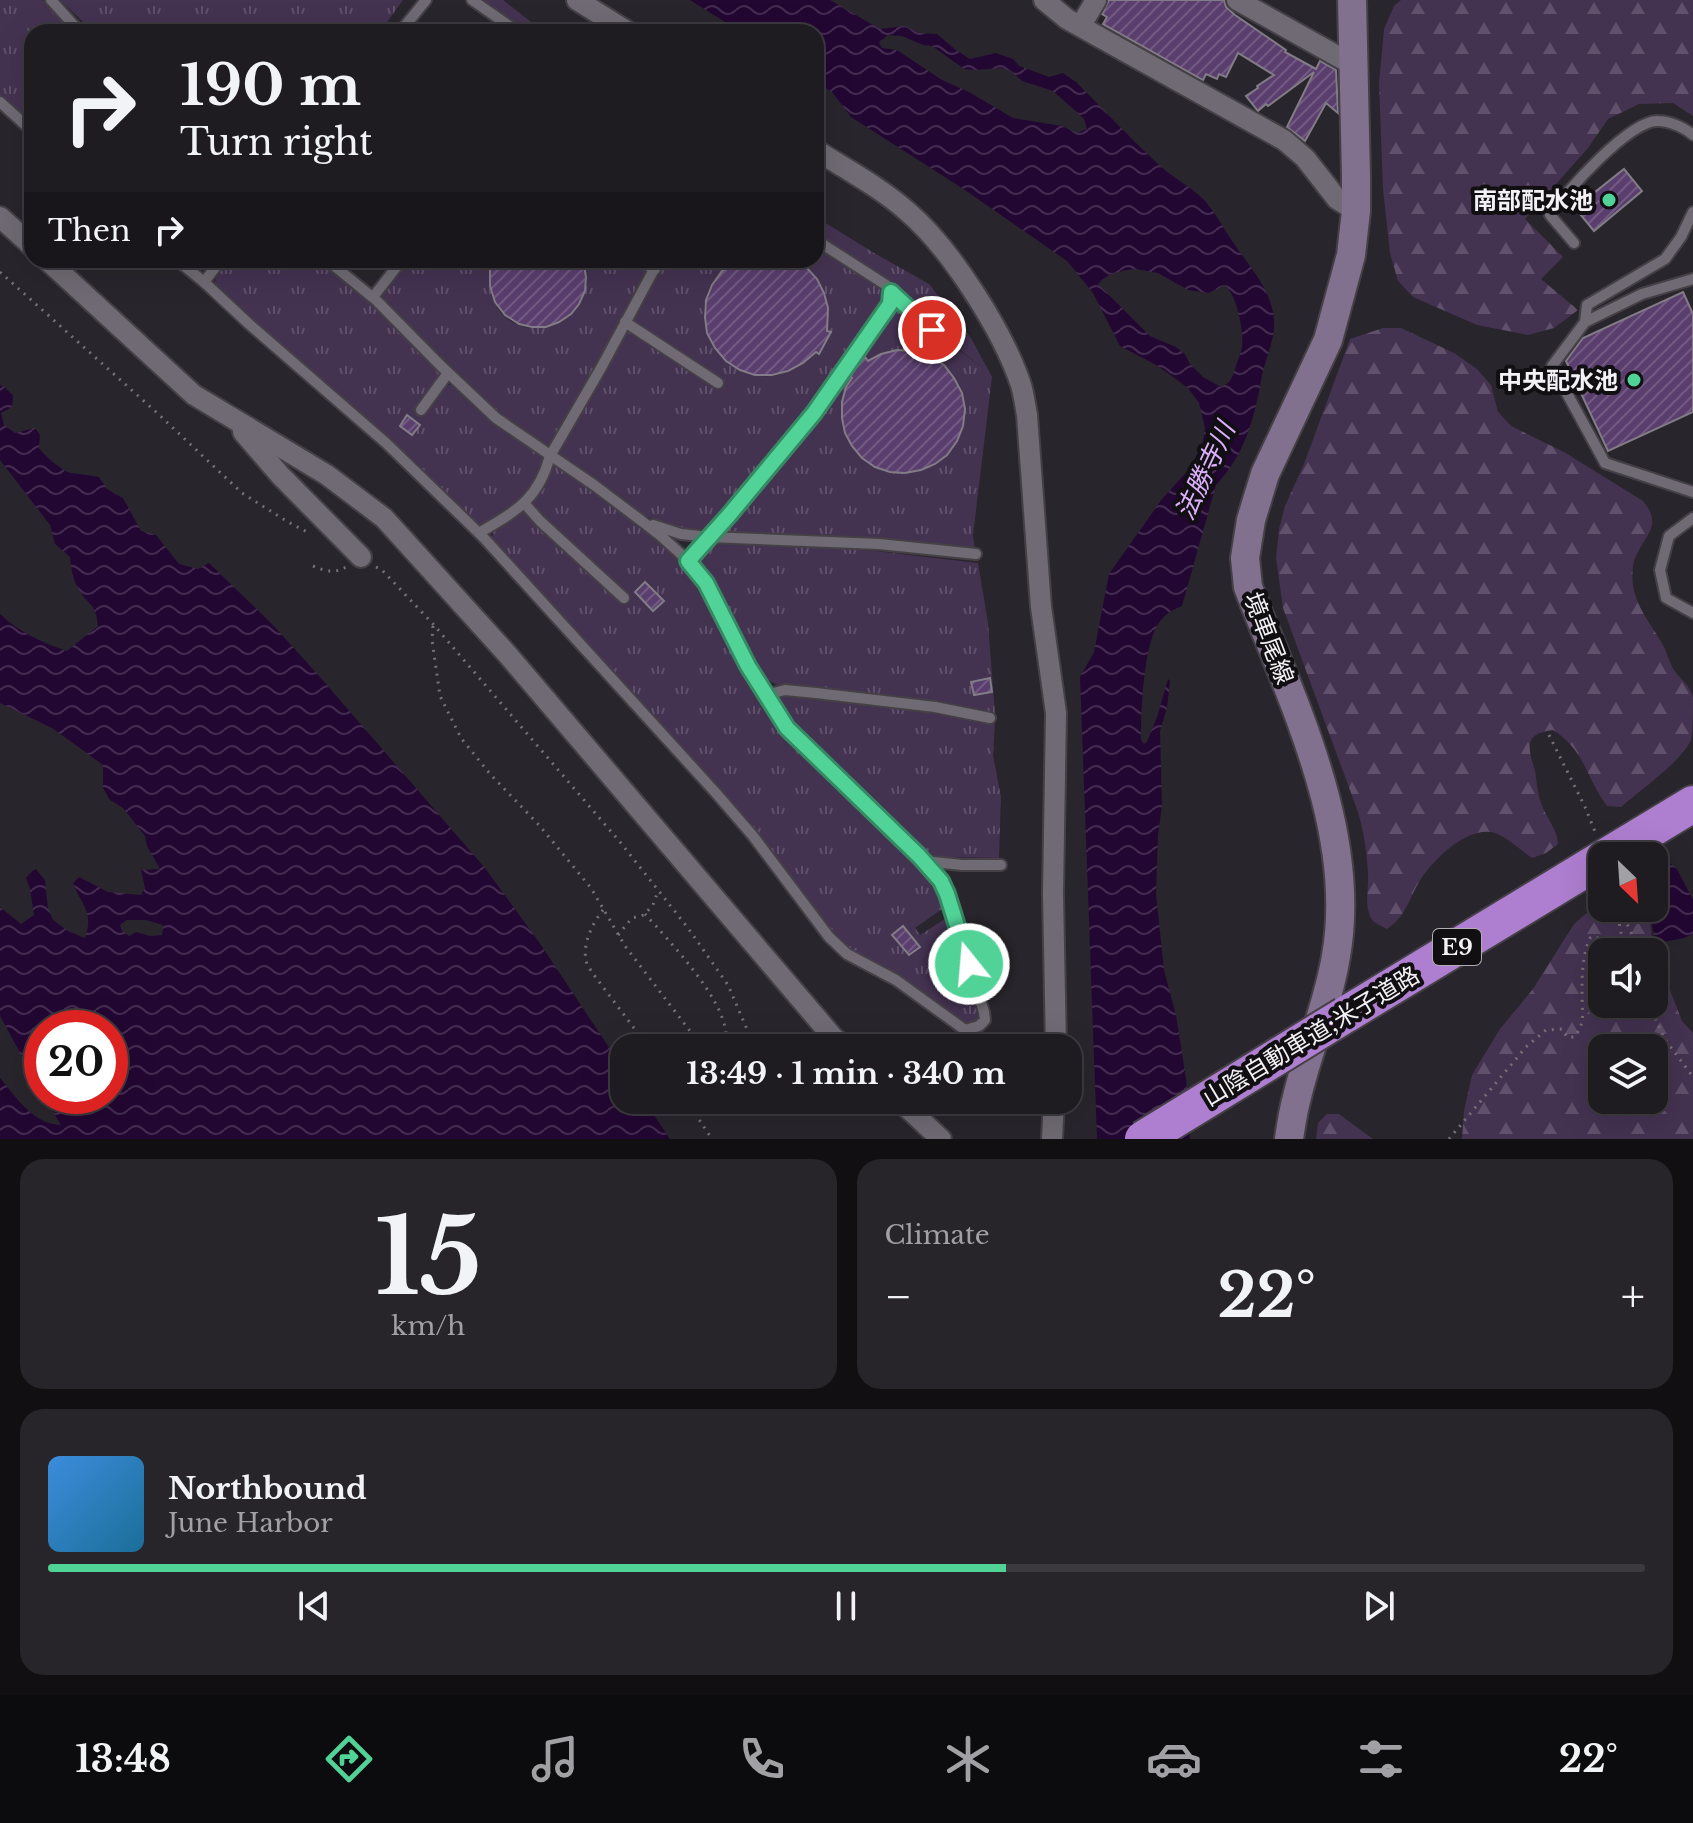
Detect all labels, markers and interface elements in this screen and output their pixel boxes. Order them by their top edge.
text: 190 m [180,51,361,120]
icon: right [48,56,152,160]
text: Turn right [180,120,373,165]
place label: 南部配水池 [1473,186,1593,215]
marker: 南部配水池 [1600,191,1618,209]
icon: right [147,208,191,252]
text: Then [48,212,131,249]
pin [898,296,966,364]
icon: arrive [910,308,954,352]
place label: 中央配水池 [1498,366,1618,395]
marker: 中央配水池 [1625,371,1643,389]
water label: 法勝寺川 [1169,414,1243,525]
street label: 境車尾線 [1238,588,1300,688]
north arrow [1588,842,1668,922]
map controls [1588,842,1668,1114]
position arrow [927,922,1011,1006]
road number: E9 [1433,929,1481,965]
button: sound [1588,938,1668,1018]
street label: 山陰自動車道;米子道路 [1197,960,1425,1112]
speed limit sign: 20 [24,1010,128,1114]
button: layers [1588,1034,1668,1114]
text: 13:49 · 1 min · 340 m [686,1055,1006,1092]
text: 15 [375,1193,482,1322]
text: Climate [885,1219,990,1251]
text: 22° [1218,1259,1316,1333]
text: − [885,1269,912,1324]
text: + [1621,1269,1645,1324]
text: km/h [391,1310,465,1342]
text: Northbound [168,1470,367,1507]
text: June Harbor [168,1507,333,1539]
icon: previous [292,1584,336,1628]
icon: pause [824,1584,868,1628]
icon: next [1357,1584,1401,1628]
icon: directions [321,1731,377,1787]
icon: music [527,1731,583,1787]
icon: phone [734,1731,790,1787]
icon: climate [940,1731,996,1787]
icon: car [1146,1731,1202,1787]
icon: filters [1353,1731,1409,1787]
text: 13:48 [75,1737,171,1782]
text: 22° [1559,1737,1618,1782]

